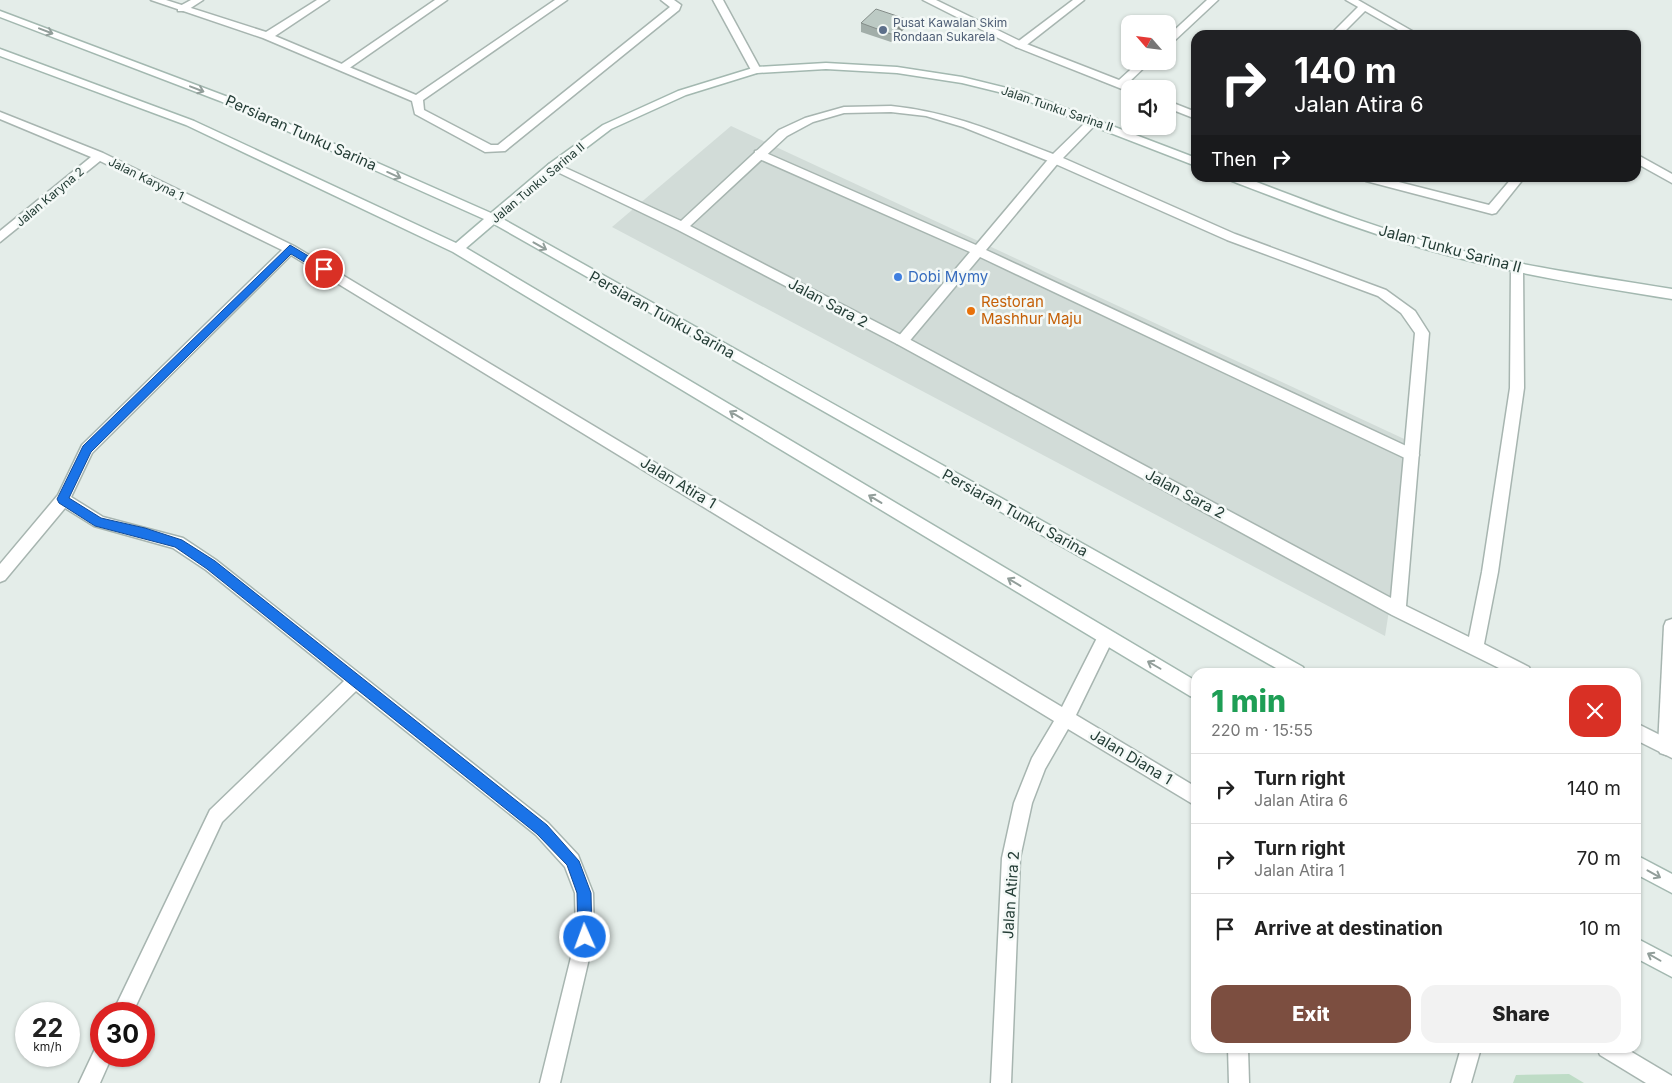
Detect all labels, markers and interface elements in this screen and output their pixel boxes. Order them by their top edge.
place label: Pusat Kawalan Skim Rondaan Sukarela [893,15,1007,44]
north arrow [1121,15,1176,70]
map controls [1121,15,1176,135]
marker: Pusat Kawalan Skim Rondaan Sukarela [877,24,889,36]
one-way arrow [37,27,53,36]
text: 140 m [1294,49,1397,91]
icon: right [1211,50,1276,115]
button: sound [1121,80,1176,135]
street label: Jalan Tunku Sarina II [999,82,1115,135]
one-way arrow [189,85,205,94]
street label: Persiaran Tunku Sarina [223,91,380,174]
text: Jalan Atira 6 [1294,91,1424,117]
street label: Jalan Tunku Sarina II [488,139,588,226]
icon: right [1267,145,1295,173]
text: Then [1211,148,1257,171]
street label: Jalan Karyna 1 [106,154,186,203]
street label: Jalan Karyna 2 [13,164,87,230]
one-way arrow [386,171,401,181]
street label: Jalan Tunku Sarina II [1377,220,1524,277]
one-way arrow [533,241,548,251]
pin [303,248,345,290]
icon: arrive [310,255,338,283]
street label: Persiaran Tunku Sarina [586,267,738,363]
place label: Dobi Mymy [908,267,989,286]
marker: Dobi Mymy [892,271,904,283]
street label: Jalan Sara 2 [785,274,871,332]
place label: Restoran Mashhur Maju [981,292,1082,328]
marker: Restoran Mashhur Maju [965,305,977,317]
one-way arrow [729,410,743,420]
street label: Jalan Atira 1 [637,453,720,513]
street label: Persiaran Tunku Sarina [939,465,1091,561]
street label: Jalan Sara 2 [1142,465,1228,523]
one-way arrow [868,493,882,503]
one-way arrow [1008,577,1022,587]
one-way arrow [1148,660,1162,670]
text: 1 min [1211,683,1286,719]
button: close [1569,685,1621,737]
text: 220 m · 15:55 [1211,720,1313,740]
street label: Jalan Diana 1 [1087,725,1176,789]
text: Turn right [1254,767,1345,790]
icon: right [1211,775,1239,803]
text: 140 m [1567,777,1621,800]
text: Jalan Atira 6 [1254,790,1348,810]
text: Turn right [1254,837,1345,860]
icon: right [1211,845,1239,873]
text: 70 m [1577,847,1621,870]
street label: Jalan Atira 2 [998,850,1023,940]
text: Jalan Atira 1 [1254,860,1345,880]
one-way arrow [1647,869,1661,879]
position arrow [558,910,610,962]
icon: arrive [1211,915,1239,943]
text: Arrive at destination [1254,917,1443,940]
text: 10 m [1579,917,1621,940]
one-way arrow [1647,952,1662,962]
button: Exit [1211,985,1411,1043]
button: Share [1421,985,1621,1043]
speed limit sign: 30 [90,1002,155,1067]
text: 22 [32,1013,63,1043]
text: km/h [33,1039,62,1054]

